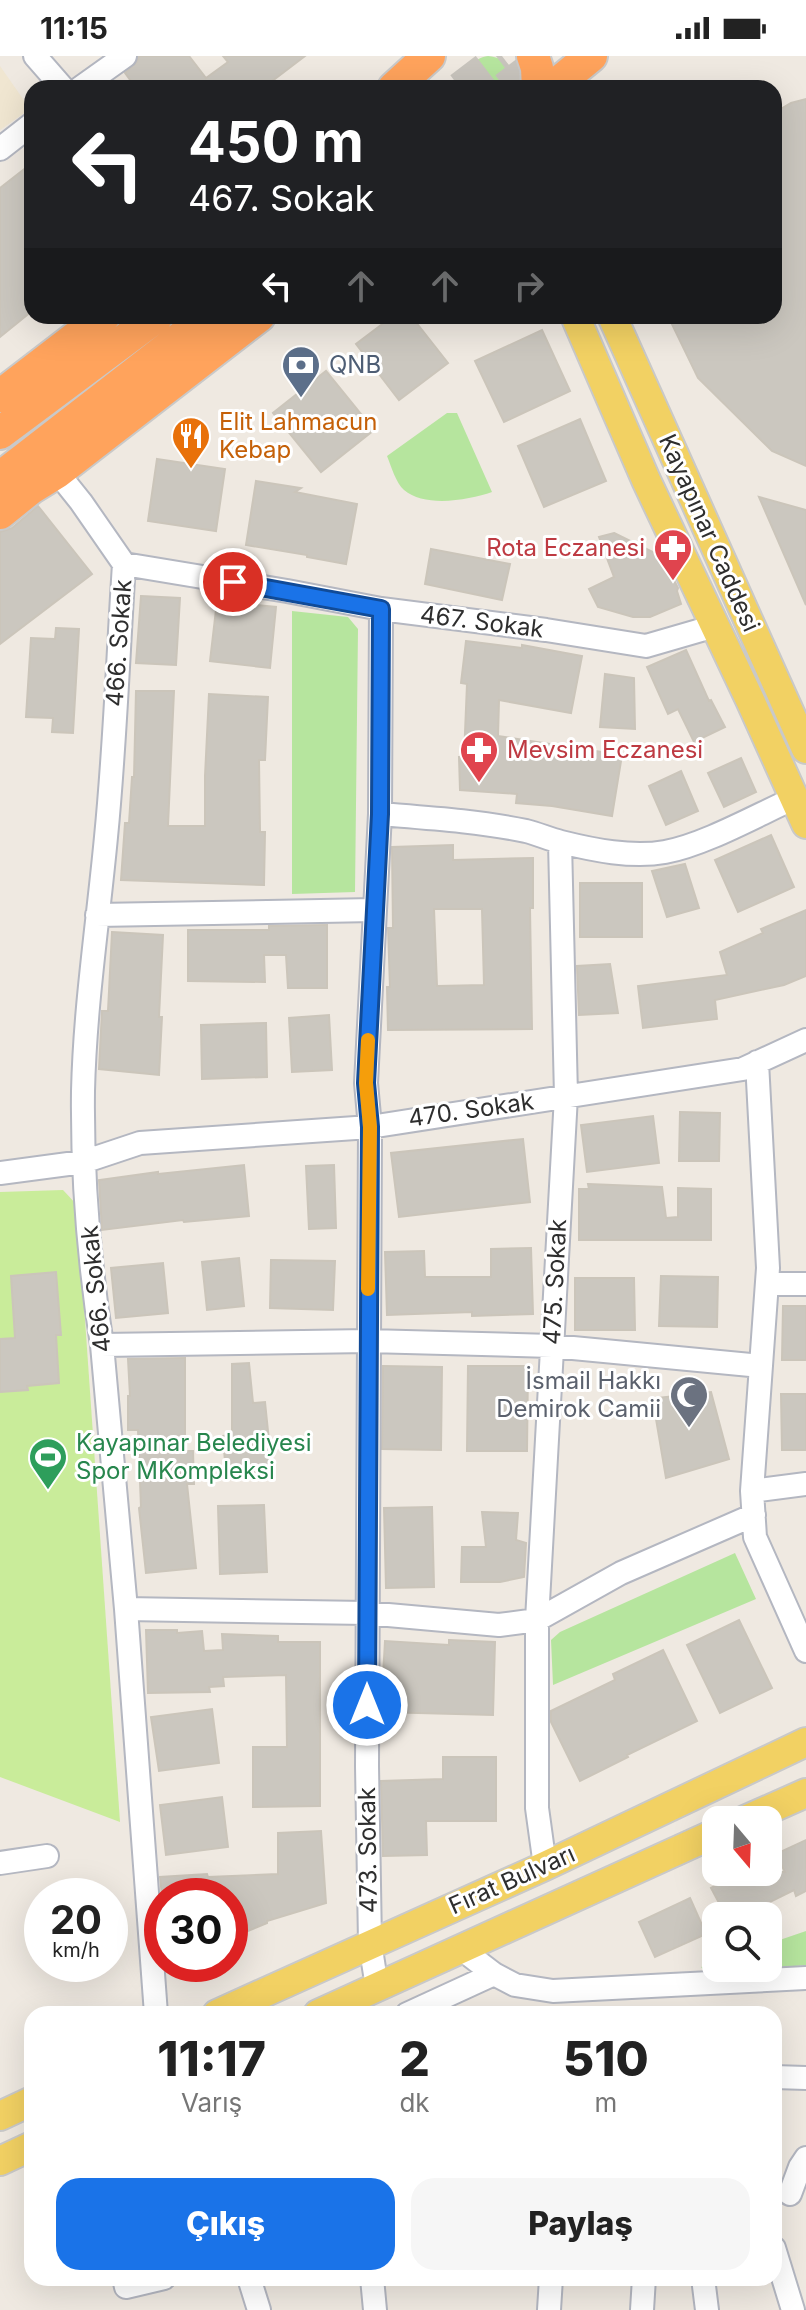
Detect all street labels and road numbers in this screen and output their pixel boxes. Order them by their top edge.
street label: Kayapınar Caddesi [653,430,766,636]
street label: 466. Sokak [100,578,137,708]
street label: 467. Sokak [419,600,545,643]
street label: 470. Sokak [406,1086,536,1133]
street label: 475. Sokak [537,1218,572,1346]
street label: 466. Sokak [74,1224,117,1354]
street label: 473. Sokak [352,1787,383,1913]
street label: Fırat Bulvarı [444,1839,579,1920]

